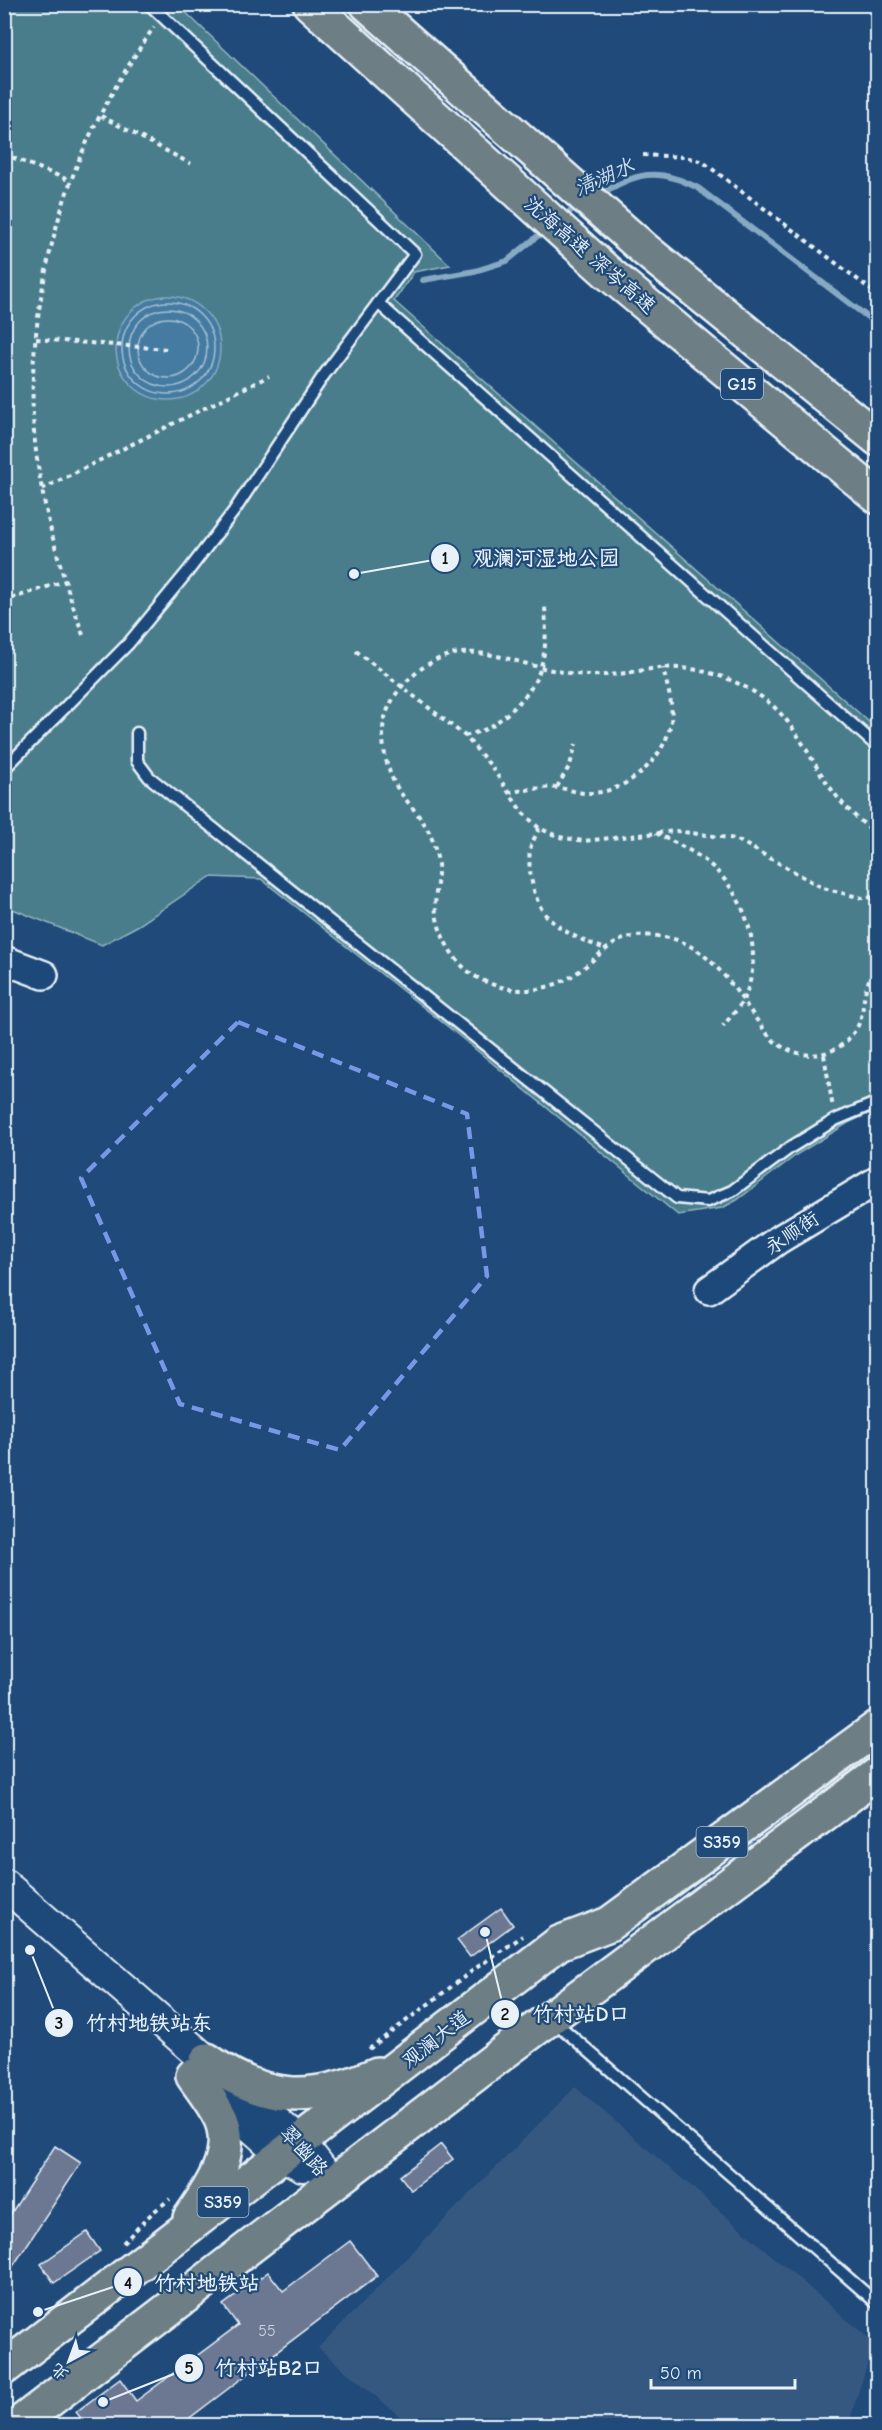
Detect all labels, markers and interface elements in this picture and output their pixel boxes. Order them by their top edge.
water label: 清湖水 [570,153,639,201]
street label: 沈海高速 深岑高速 [520,192,660,318]
road number: G15 [721,369,763,399]
callout: 观澜河湿地公园 [430,539,631,578]
text: 观澜河湿地公园 [473,546,620,570]
text: 1 [441,548,449,569]
street label: 永顺街 [761,1207,823,1259]
road number: S359 [696,1827,748,1857]
callout: 竹村站D口 [490,1994,641,2033]
text: 竹村站D口 [532,2002,630,2026]
callout: 竹村地铁站东 [44,2003,224,2042]
text: 2 [501,2004,510,2025]
street label: 观澜大道 [397,2005,475,2073]
text: 竹村地铁站东 [86,2011,212,2035]
text: 3 [55,2013,63,2034]
street label: 翠幽路 [275,2121,333,2182]
road number: S359 [198,2187,248,2217]
callout: 竹村地铁站 [113,2263,272,2302]
text: 竹村地铁站 [155,2271,260,2295]
text: 4 [124,2273,132,2294]
house number: 55 [258,2322,276,2340]
north arrow [39,2331,99,2391]
callout: 竹村站B2口 [174,2348,335,2387]
scale bar [651,2352,795,2390]
text: 竹村站B2口 [215,2356,323,2380]
text: 5 [184,2358,194,2379]
text: 北 [48,2360,72,2384]
text: 50 m [660,2363,702,2384]

